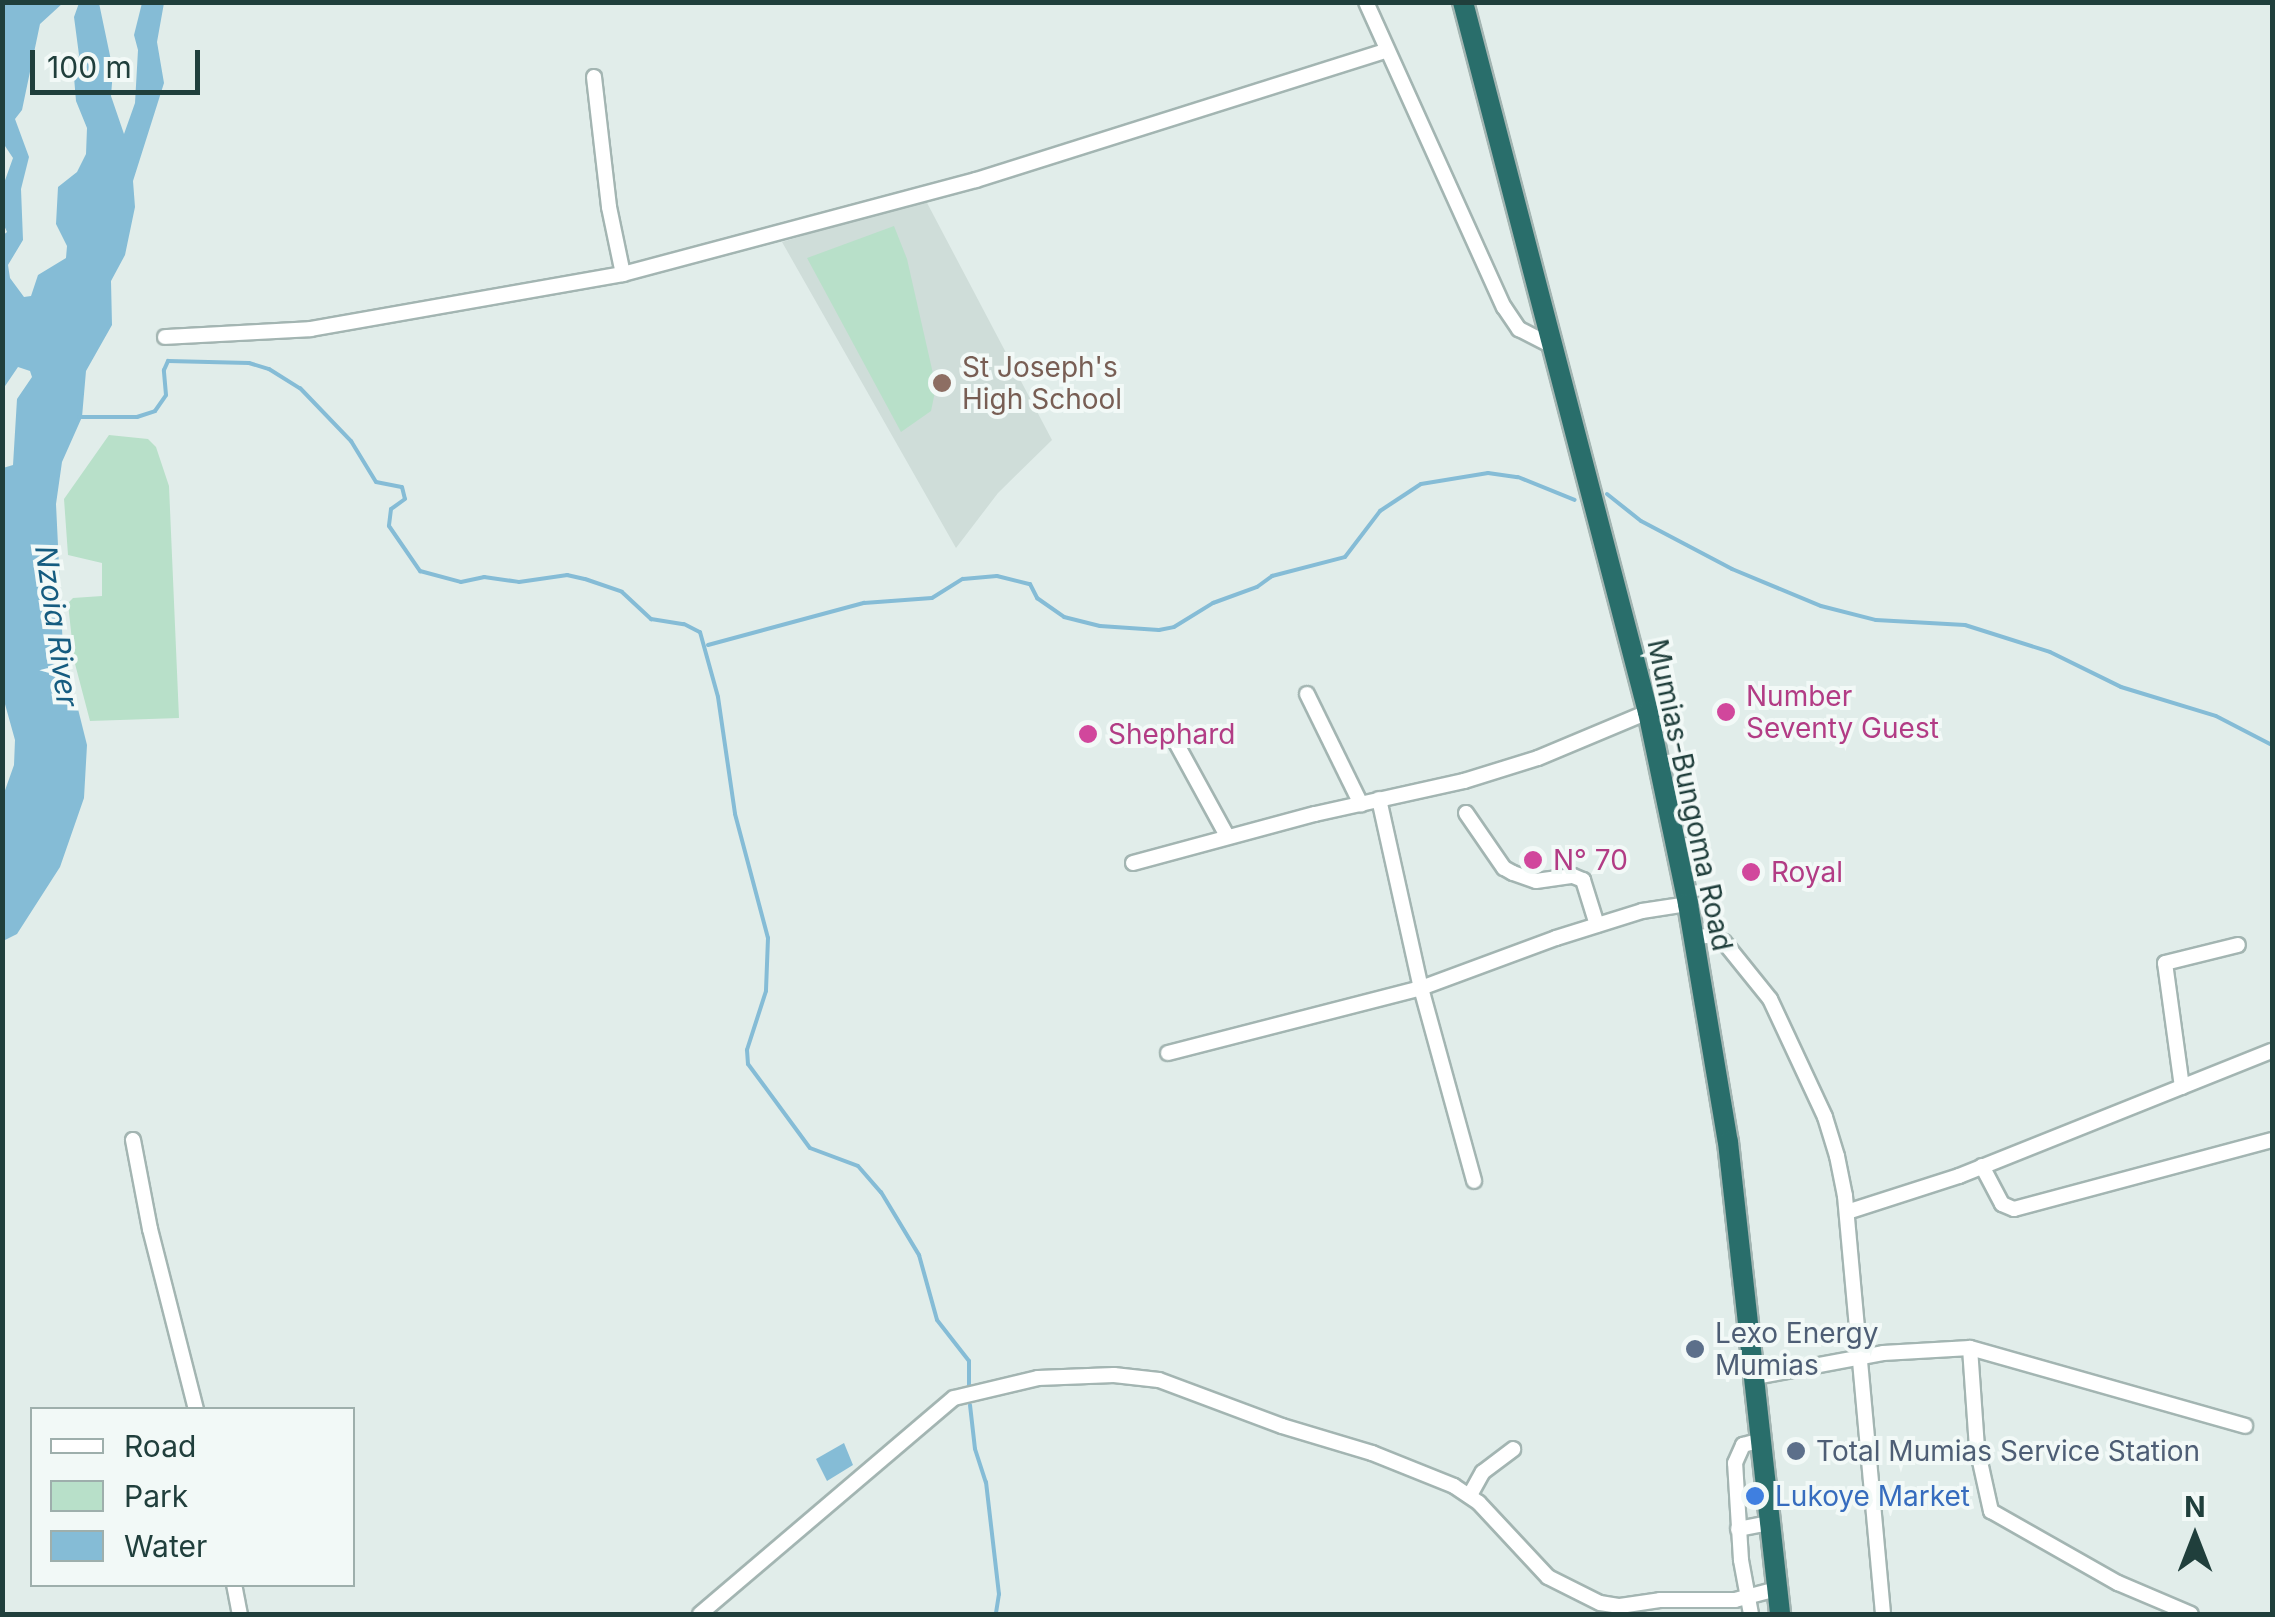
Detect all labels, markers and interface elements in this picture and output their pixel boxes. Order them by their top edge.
scale bar [35,30,205,92]
text: 100 m [47,49,132,85]
place label: St Joseph's High School [962,350,1122,416]
marker: St Joseph's High School [931,372,953,394]
water label: Nzoia River [28,543,86,709]
street label: Mumias-Bungoma Road [1641,636,1739,954]
place label: Number Seventy Guest [1746,679,1939,745]
marker: Number Seventy Guest [1715,701,1737,723]
place label: Shephard [1108,717,1235,751]
marker: Shephard [1077,723,1099,745]
place label: N° 70 [1553,843,1628,877]
marker: N° 70 [1522,849,1544,871]
place label: Royal [1771,855,1843,889]
marker: Royal [1740,861,1762,883]
place label: Lexo Energy Mumias [1715,1316,1879,1382]
marker: Lexo Energy Mumias [1684,1338,1706,1360]
legend [30,1407,355,1587]
text: Road [124,1428,196,1464]
place label: Total Mumias Service Station [1816,1434,2200,1468]
marker: Total Mumias Service Station [1785,1440,1807,1462]
text: Park [124,1478,188,1514]
place label: Lukoye Market [1775,1479,1970,1513]
marker: Lukoye Market [1744,1485,1766,1507]
north arrow [2145,1487,2245,1587]
text: N [2184,1490,2206,1524]
text: Water [124,1528,207,1564]

